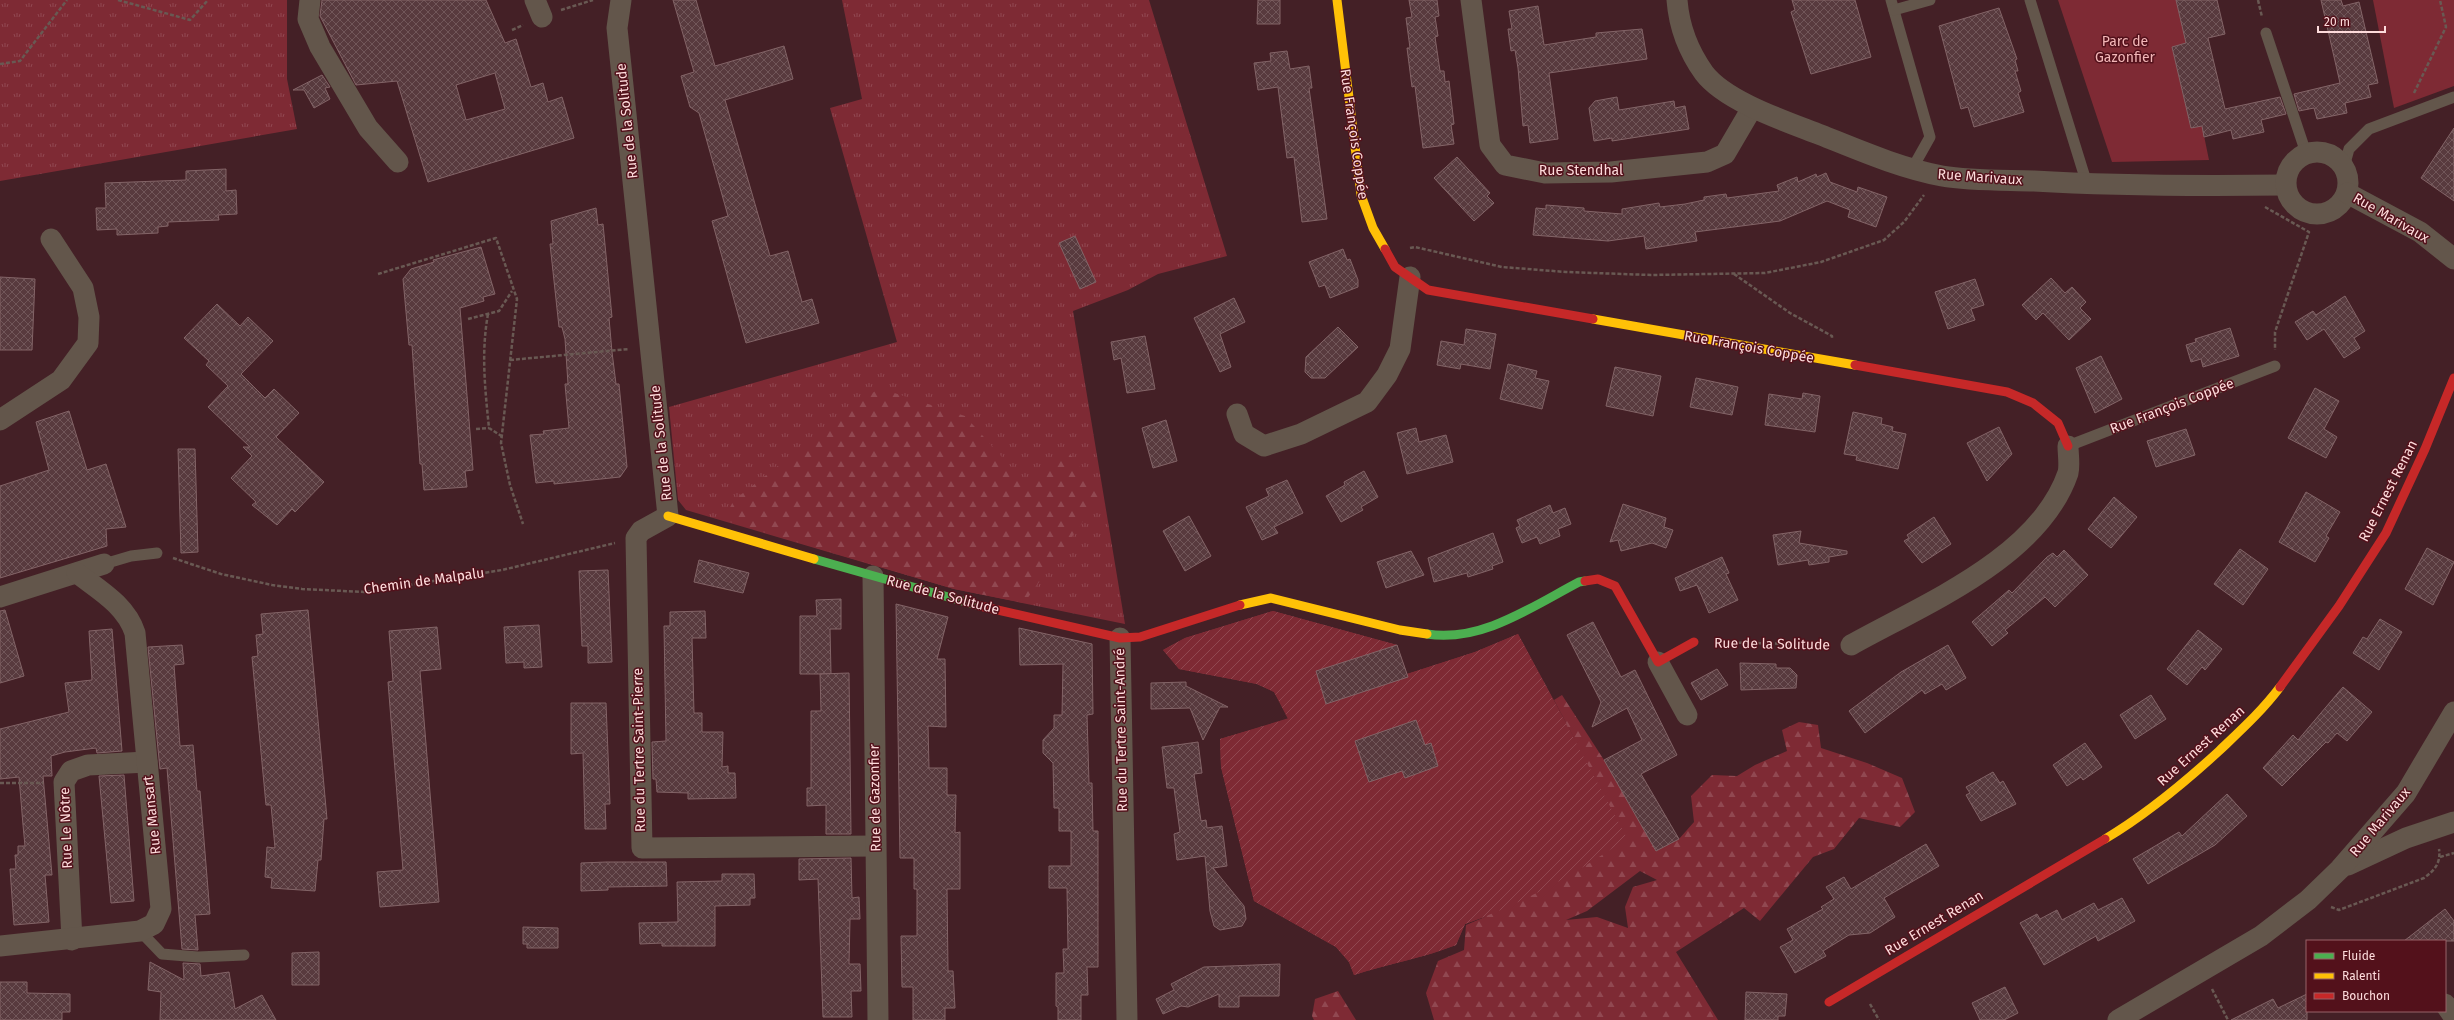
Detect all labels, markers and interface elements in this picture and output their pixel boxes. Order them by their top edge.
scale bar [2318,8,2385,34]
text: 20 m [2324,15,2350,29]
park label: Parc de Gazonfier [2095,33,2156,66]
street label: Rue de la Solitude [612,62,642,180]
street label: Rue François Coppée [1336,68,1372,200]
street label: Rue Stendhal [1539,162,1623,179]
street label: Rue Marivaux [1937,166,2023,188]
street label: Rue Marivaux [2350,189,2432,247]
street label: Rue François Coppée [1683,327,1815,367]
street label: Rue François Coppée [2108,375,2236,437]
street label: Rue de la Solitude [646,384,676,502]
street label: Rue Ernest Renan [2355,437,2421,545]
street label: Chemin de Malpalu [363,564,485,598]
street label: Rue de la Solitude [885,572,1001,618]
street label: Rue de la Solitude [1714,634,1830,654]
street label: Rue du Tertre Saint-André [1111,648,1131,812]
street label: Rue du Tertre Saint-Pierre [629,668,649,832]
street label: Rue Ernest Renan [2154,702,2248,790]
street label: Rue de Gazonfier [866,743,884,852]
street label: Rue Mansart [139,774,165,855]
street label: Rue Marivaux [2346,784,2414,860]
street label: Rue Le Nôtre [56,787,76,869]
street label: Rue Ernest Renan [1882,887,1986,959]
legend [2306,940,2446,1012]
text: Fluide [2342,949,2375,963]
text: Ralenti [2342,969,2380,983]
text: Bouchon [2342,989,2390,1003]

